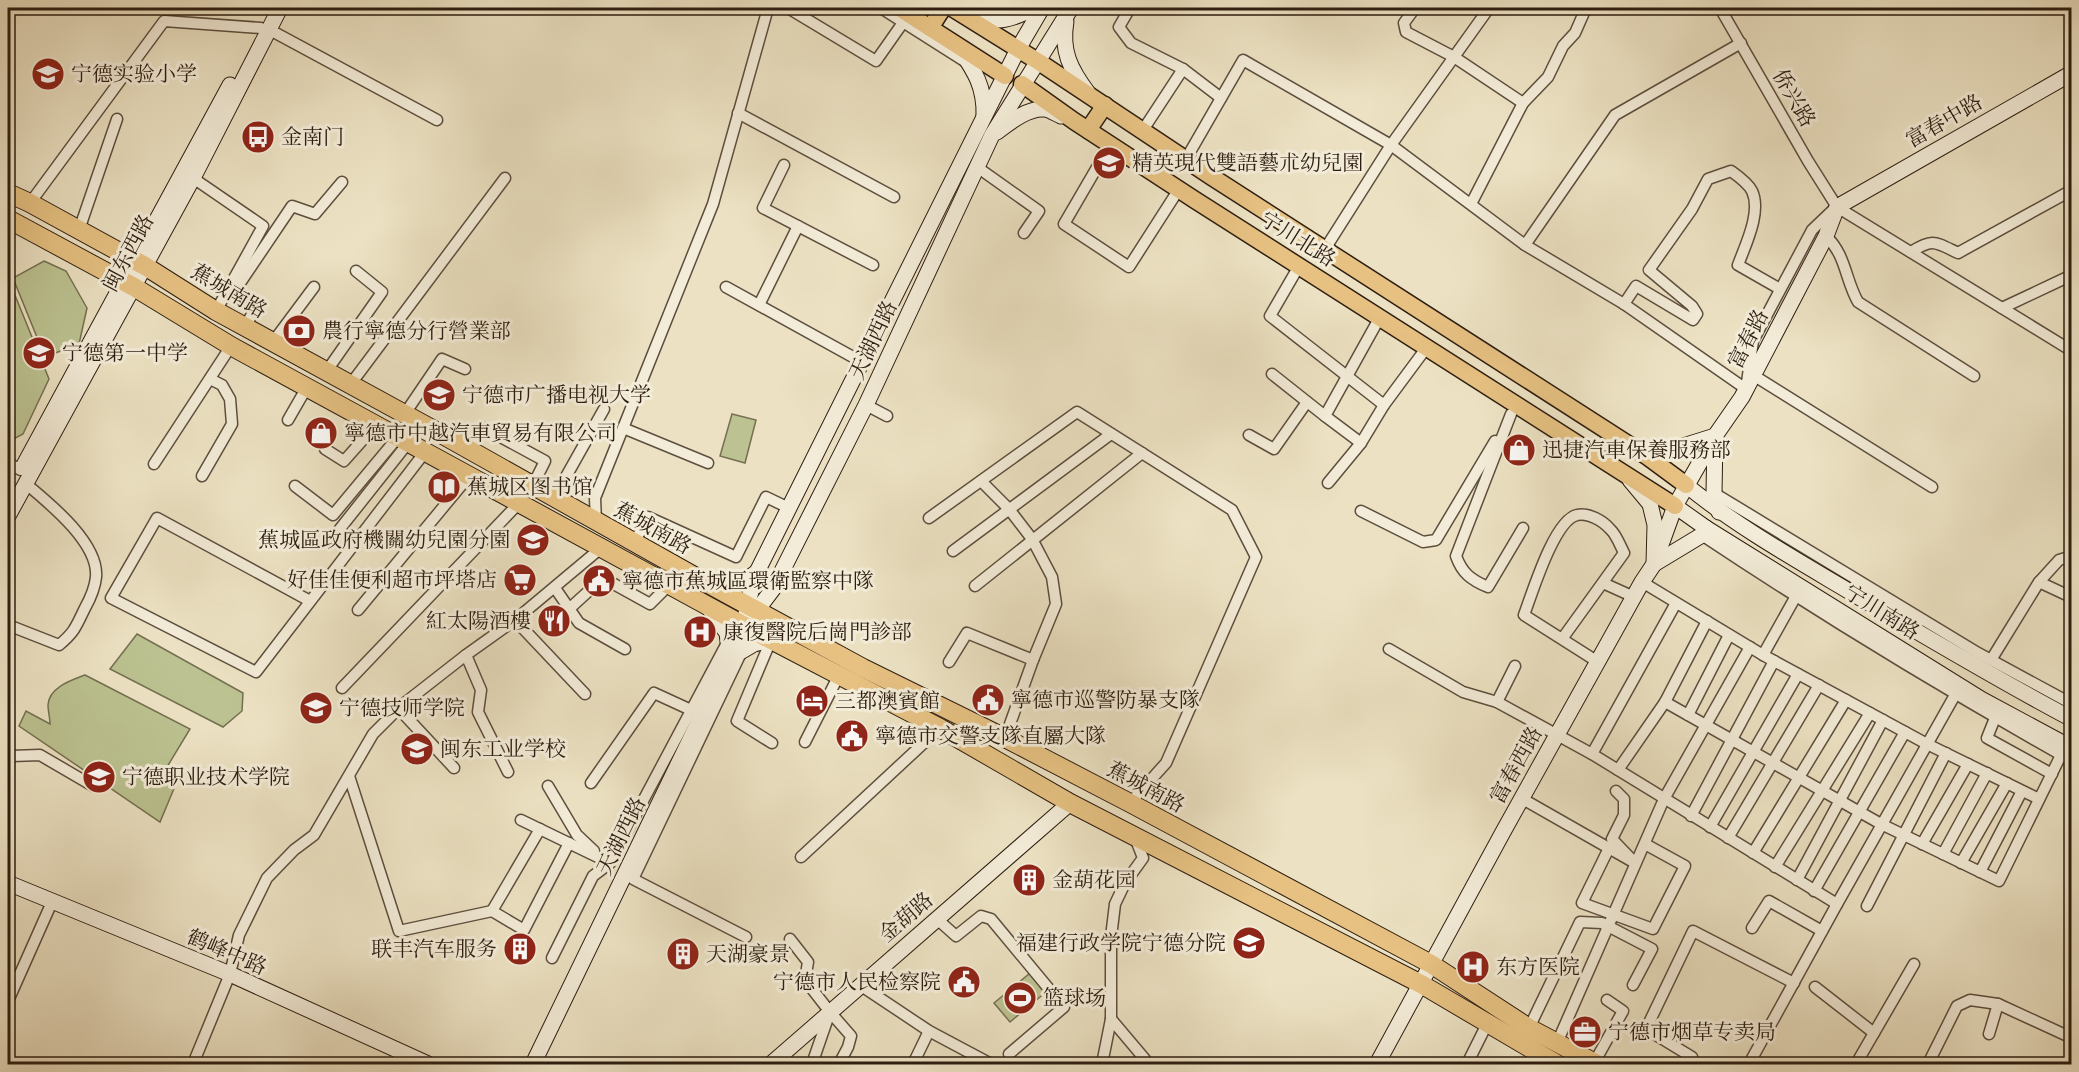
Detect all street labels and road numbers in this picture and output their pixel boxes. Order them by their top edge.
street label: 侨兴路 [1764,64,1821,134]
street label: 富春中路 [1901,89,1989,157]
street label: 宁川北路 [1253,206,1341,276]
street label: 闽东西路 [97,210,163,298]
street label: 蕉城南路 [184,258,272,327]
street label: 天湖西路 [843,296,906,385]
street label: 富春路 [1722,305,1777,375]
street label: 蕉城南路 [608,496,696,563]
street label: 宁川南路 [1837,579,1925,649]
street label: 富春西路 [1484,722,1551,810]
street label: 蕉城南路 [1101,756,1189,822]
street label: 天湖西路 [591,793,655,881]
street label: 金葫路 [874,887,941,950]
street label: 鹤峰中路 [182,924,271,984]

